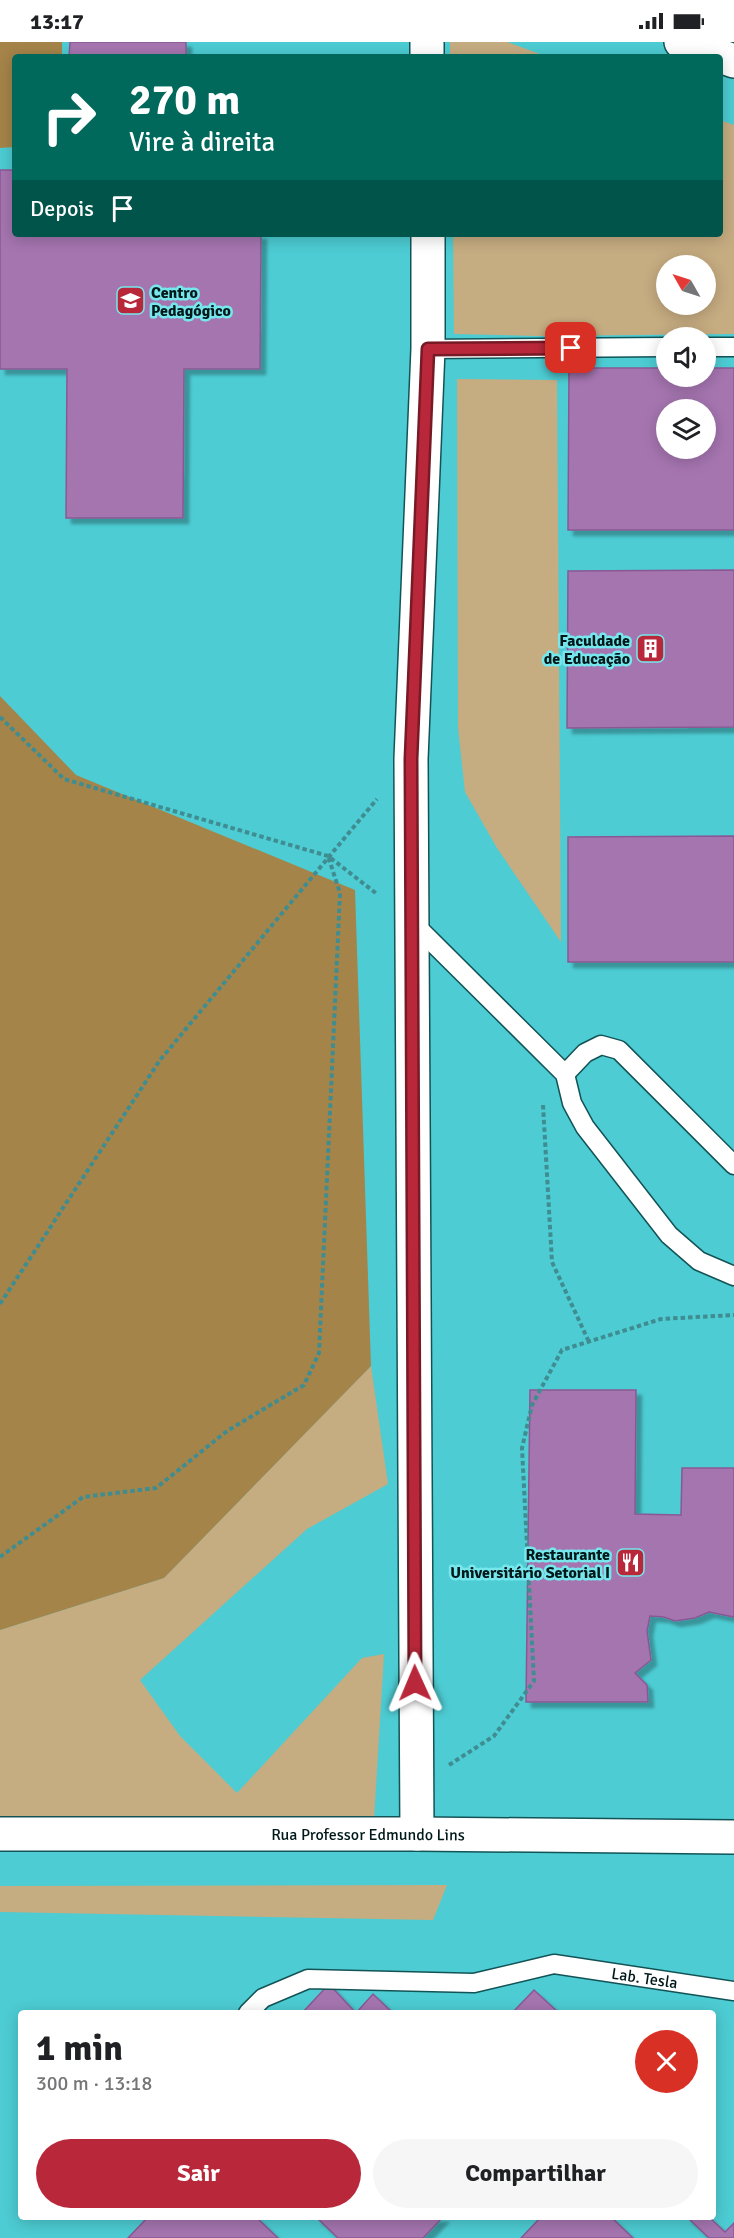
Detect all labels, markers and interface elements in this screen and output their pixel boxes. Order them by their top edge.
text: 13:17 [30,8,84,35]
text: 270 m [129,75,240,126]
icon: right [30,78,108,156]
text: Vire à direita [129,126,275,159]
icon: arrive [106,192,139,225]
text: Depois [30,195,94,222]
north arrow [656,255,716,315]
map controls [656,255,716,459]
place label: Centro Pedagógico [151,283,231,321]
school or university icon: Centro Pedagógico [114,285,146,317]
pin [545,322,596,373]
button: sound [656,327,716,387]
icon: arrive [554,331,587,364]
button: layers [656,399,716,459]
place label: Faculdade de Educação [544,631,630,669]
building icon: Faculdade de Educação [635,633,667,665]
place label: Restaurante Universitário Setorial I [450,1545,610,1583]
restaurant icon: Restaurante Universitário Setorial I [615,1547,647,1579]
position arrow [383,1651,447,1715]
street label: Rua Professor Edmundo Lins [271,1825,465,1845]
street label: Lab. Tesla [610,1964,679,1993]
text: 1 min [36,2026,123,2071]
button: close [635,2030,698,2093]
text: 300 m · 13:18 [36,2071,152,2096]
button: Sair [36,2139,361,2208]
button: Compartilhar [373,2139,698,2208]

